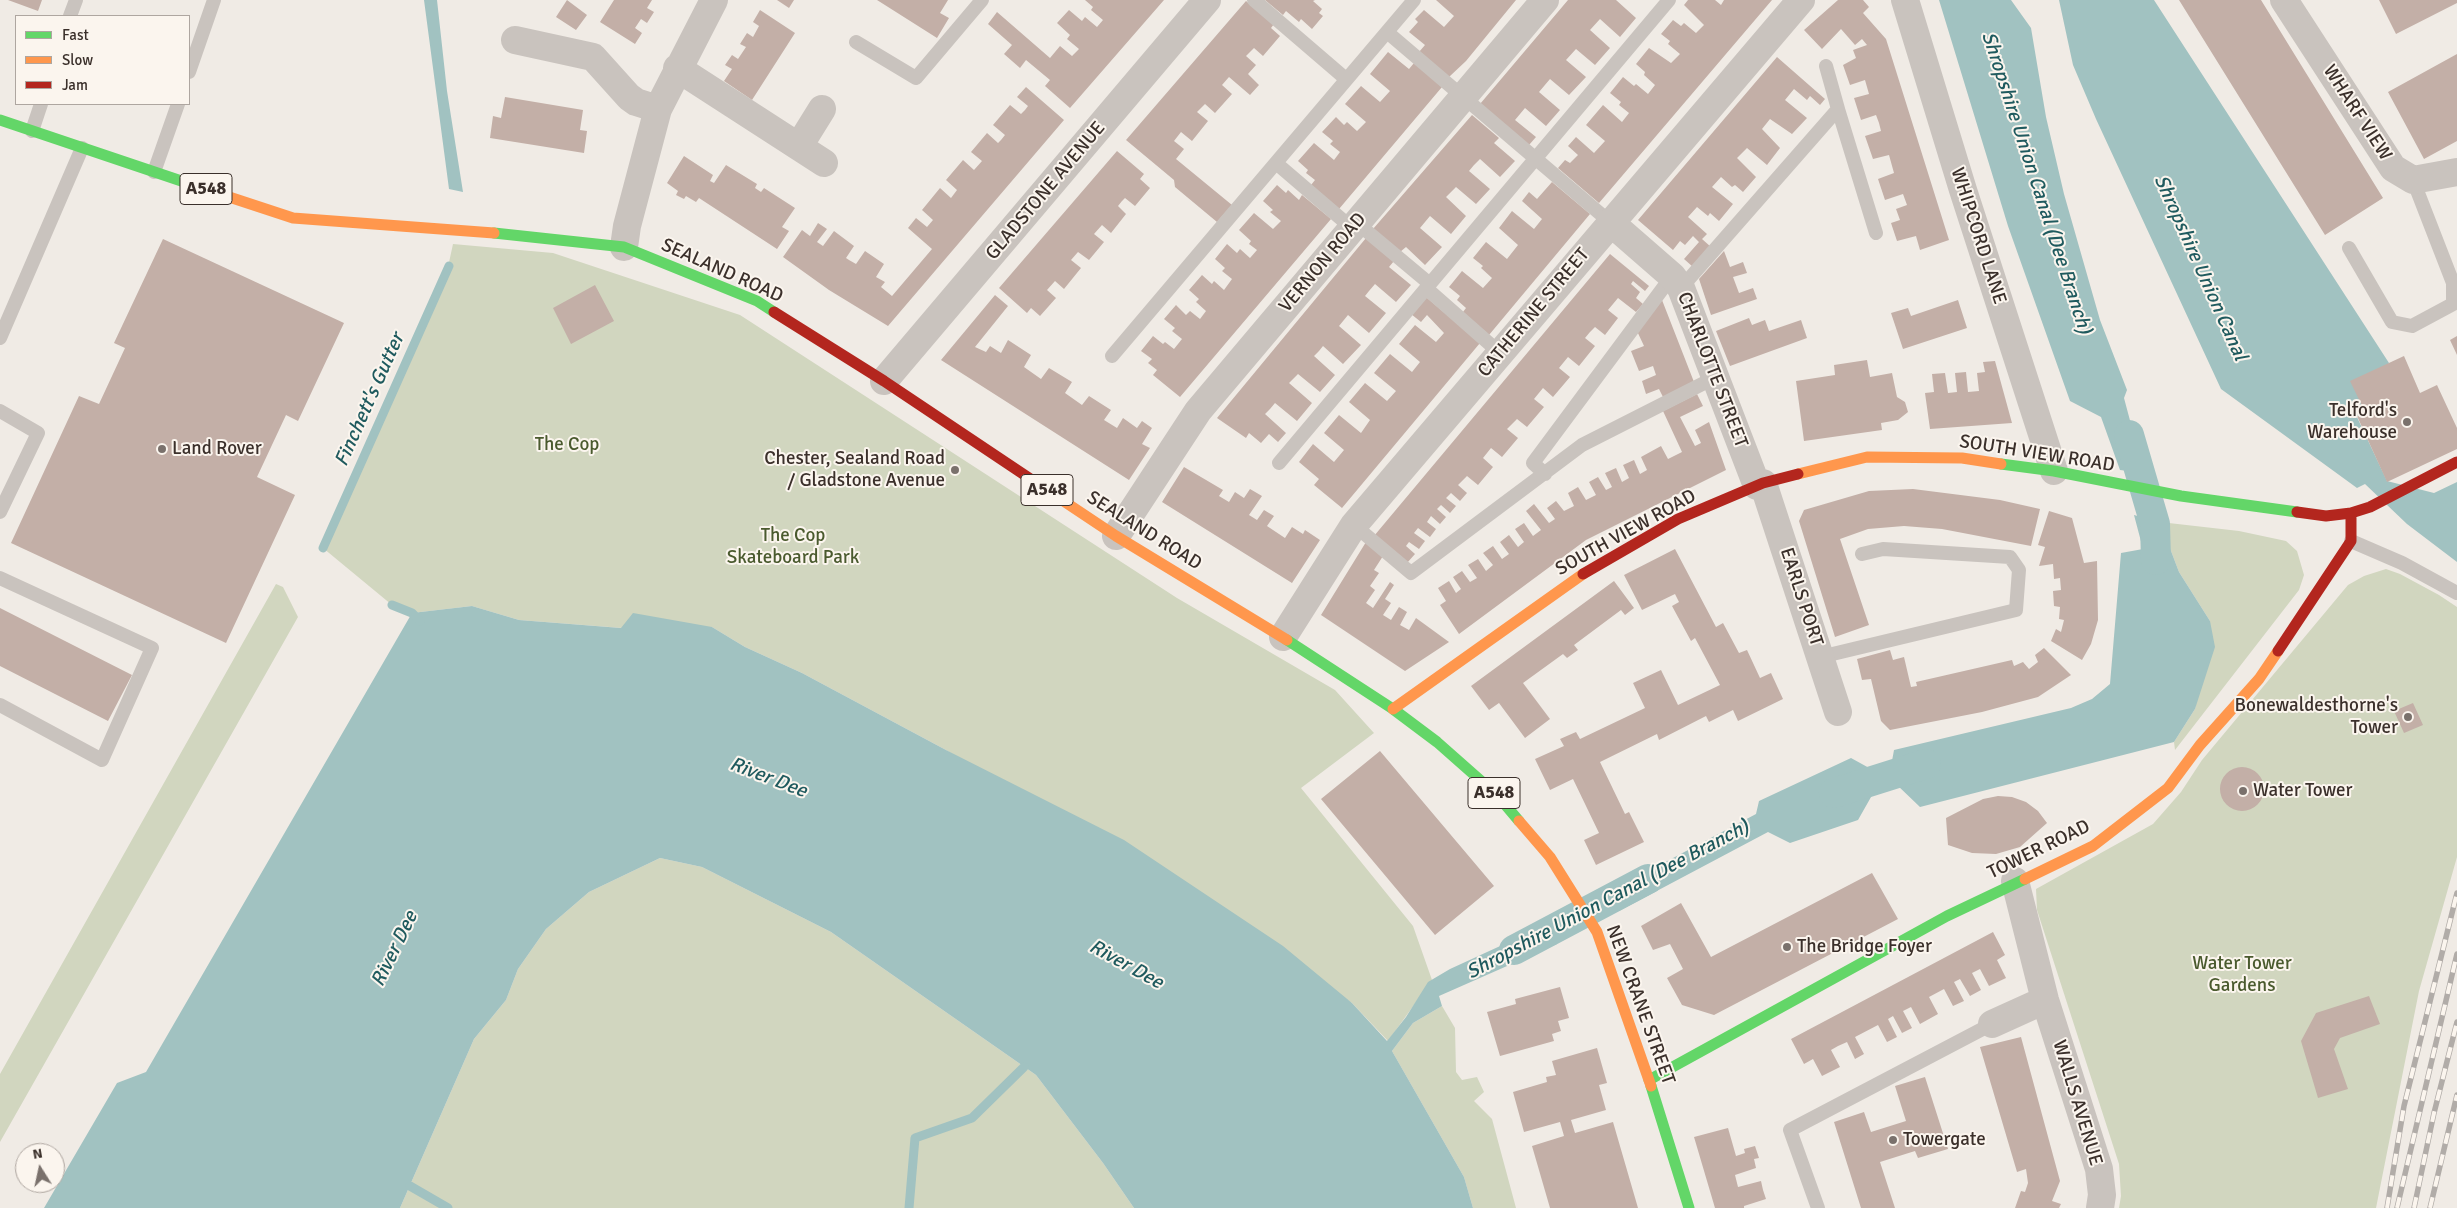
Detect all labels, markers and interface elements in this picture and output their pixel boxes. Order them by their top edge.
legend [15,15,190,105]
text: Fast [62,26,89,44]
water label: Shropshire Union Canal (Dee Branch) [1976,29,2096,337]
text: Slow [62,51,93,69]
street label: WHARF VIEW [2318,61,2396,165]
text: Jam [62,76,88,94]
street label: GLADSTONE AVENUE [981,117,1111,265]
street label: WHIPCORD LANE [1945,165,2011,307]
water label: Shropshire Union Canal [2148,171,2252,365]
road number: A548 [180,173,232,204]
street label: VERNON ROAD [1275,209,1371,317]
street label: SEALAND ROAD [658,234,786,308]
street label: CATHERINE STREET [1473,244,1595,382]
street label: CHARLOTTE STREET [1672,289,1752,451]
water label: Finchett's Gutter [330,330,410,470]
place label: Telford's Warehouse [2307,400,2397,444]
marker: Telford's Warehouse [2401,416,2413,428]
street label: SOUTH VIEW ROAD [1958,430,2116,478]
park label: The Cop [535,434,599,456]
place label: Land Rover [172,438,262,460]
marker: Land Rover [156,443,168,455]
place label: Chester, Sealand Road / Gladstone Avenue [764,448,945,492]
marker: Chester, Sealand Road / Gladstone Avenue [949,464,961,476]
road number: A548 [1021,474,1073,506]
street label: SOUTH VIEW ROAD [1552,485,1700,581]
street label: SEALAND ROAD [1082,487,1206,575]
park label: The Cop Skateboard Park [727,525,859,569]
street label: EARLS PORT [1774,545,1828,649]
place label: Bonewaldesthorne's Tower [2234,695,2398,739]
marker: Bonewaldesthorne's Tower [2402,711,2414,723]
water label: River Dee [726,752,810,804]
road number: A548 [1468,778,1520,808]
place label: Water Tower [2253,780,2352,802]
marker: Water Tower [2237,785,2249,797]
water label: Shropshire Union Canal (Dee Branch) [1463,815,1753,985]
street label: TOWER ROAD [1984,815,2094,885]
water label: River Dee [367,907,423,991]
street label: NEW CRANE STREET [1601,922,1679,1088]
water label: River Dee [1085,935,1167,995]
place label: The Bridge Foyer [1797,936,1932,958]
marker: The Bridge Foyer [1781,941,1793,953]
park label: Water Tower Gardens [2192,953,2292,997]
street label: WALLS AVENUE [2047,1037,2107,1169]
place label: Towergate [1903,1129,1986,1151]
marker: Towergate [1887,1134,1899,1146]
north arrow [15,1143,65,1193]
text: N [31,1145,44,1163]

